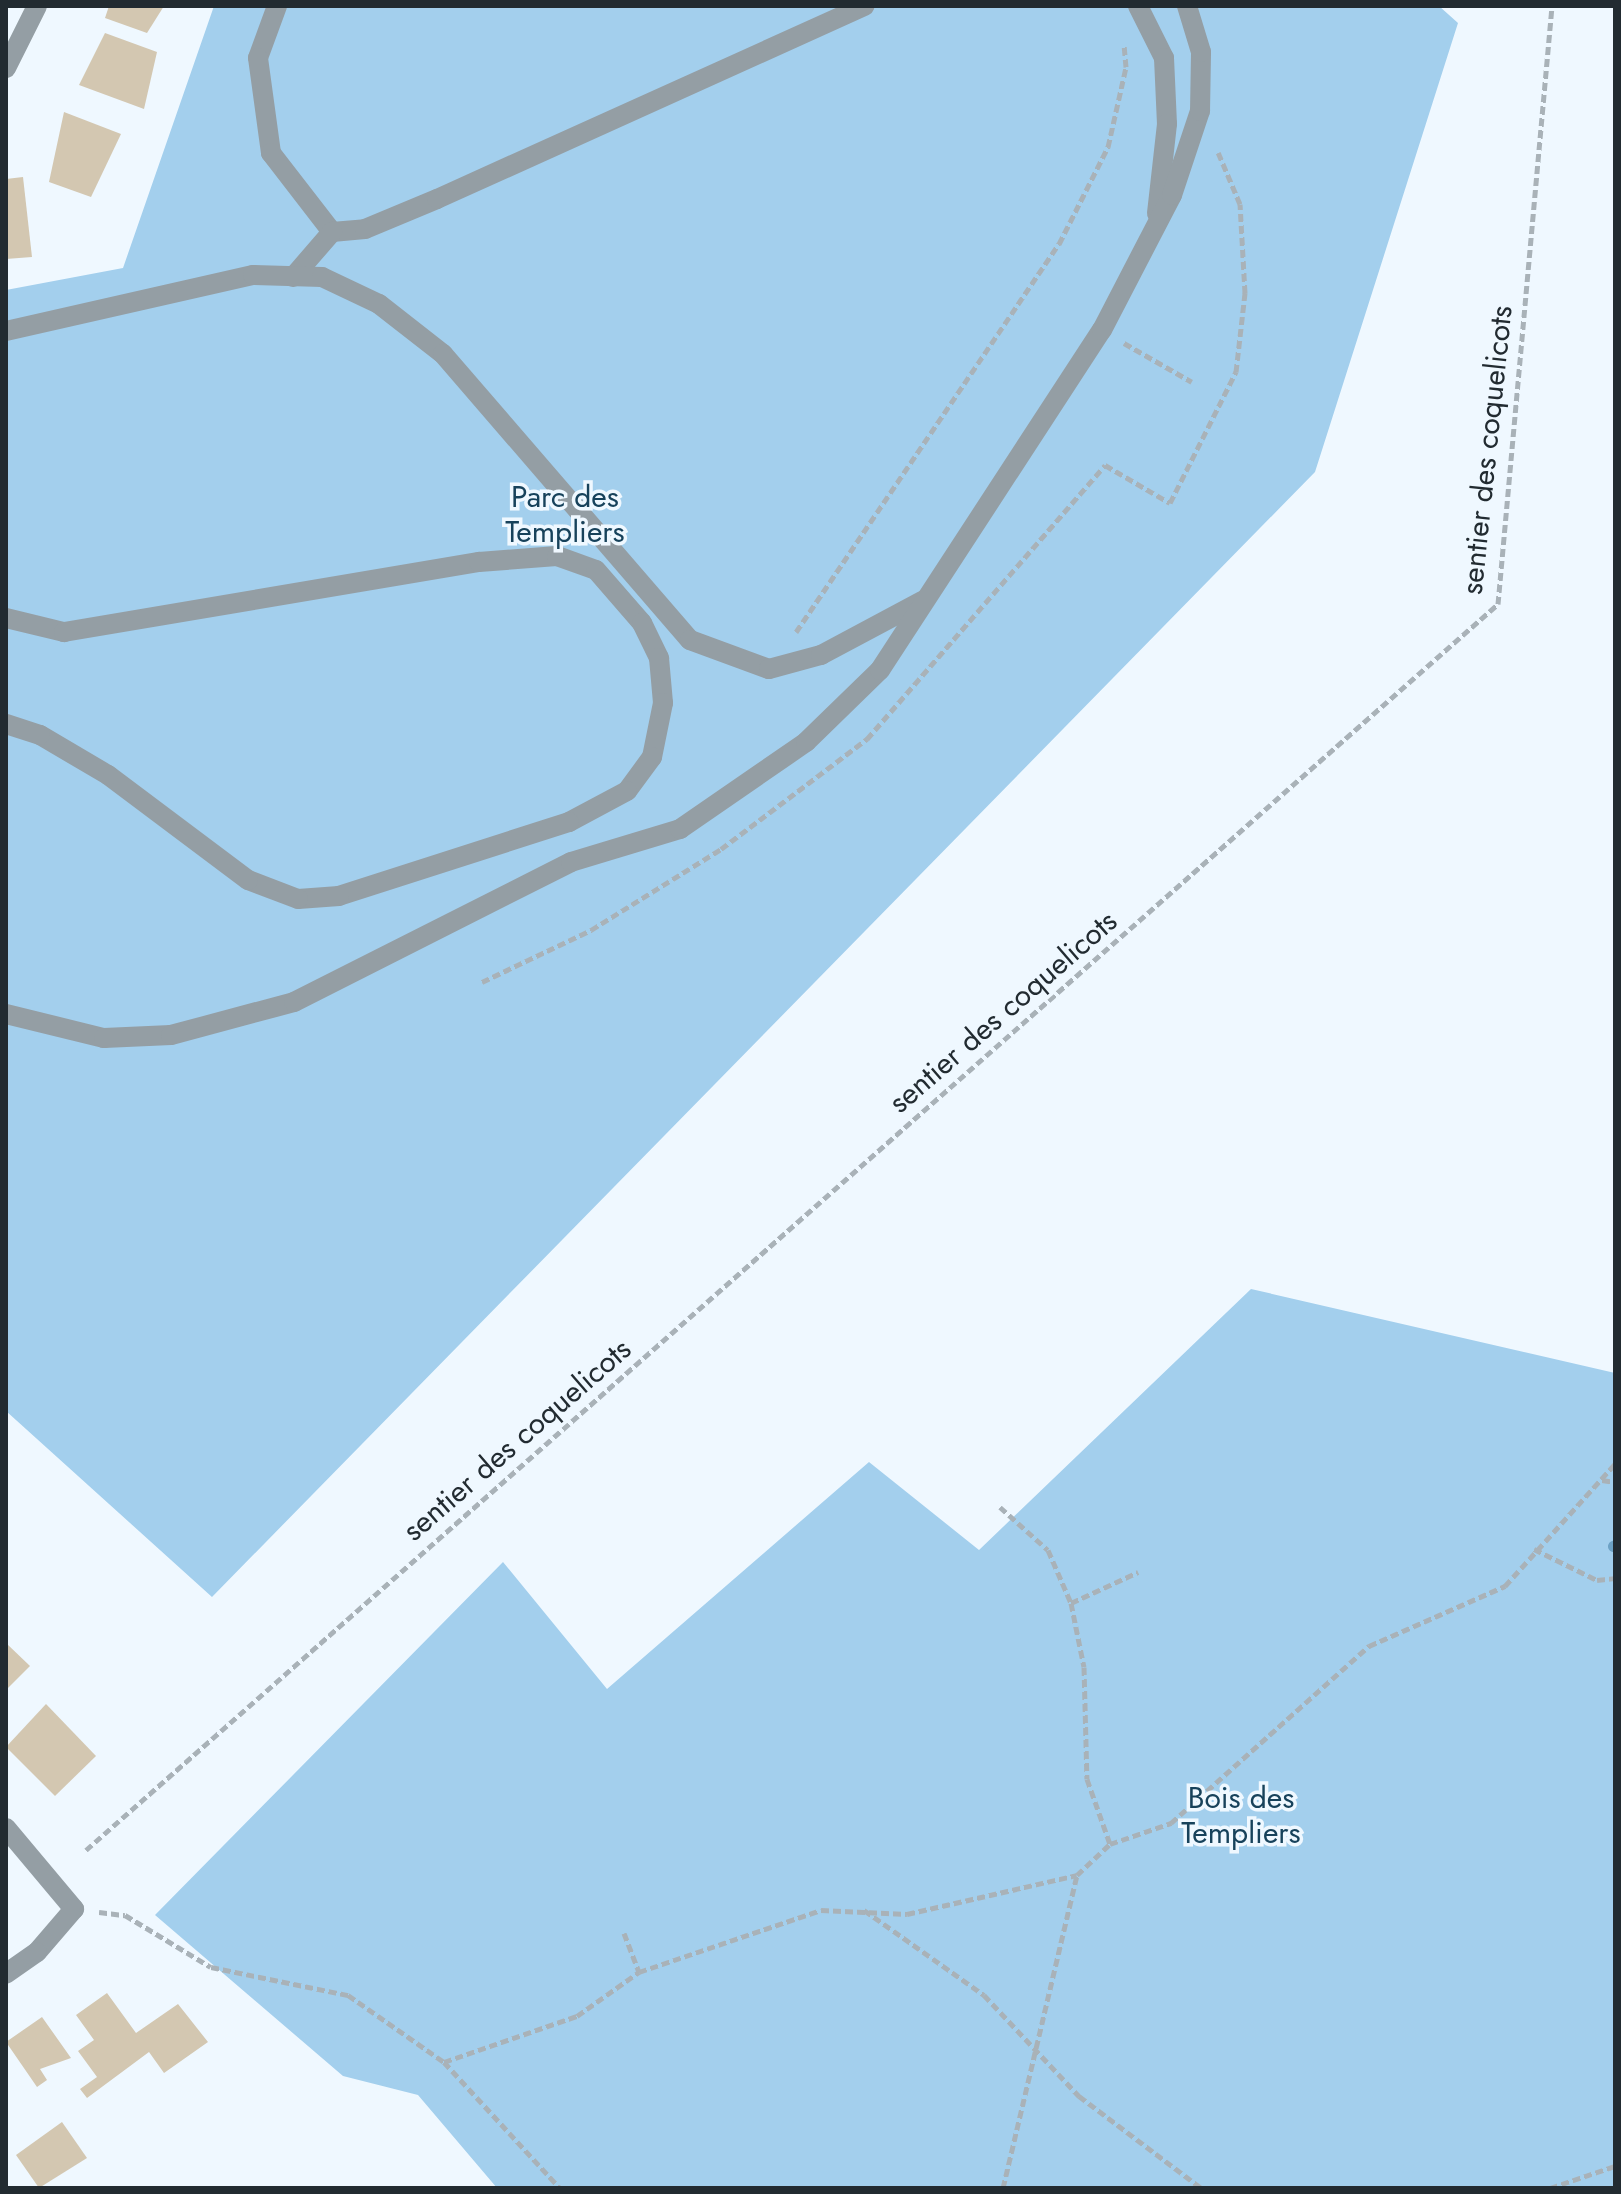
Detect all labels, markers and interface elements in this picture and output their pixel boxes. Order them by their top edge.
street label: sentier des coquelicots [1454,304,1520,596]
park label: Parc des Templiers [505,479,625,550]
street label: sentier des coquelicots [882,903,1124,1121]
street label: sentier des coquelicots [396,1331,638,1549]
park label: Bois des Templiers [1181,1780,1301,1850]

